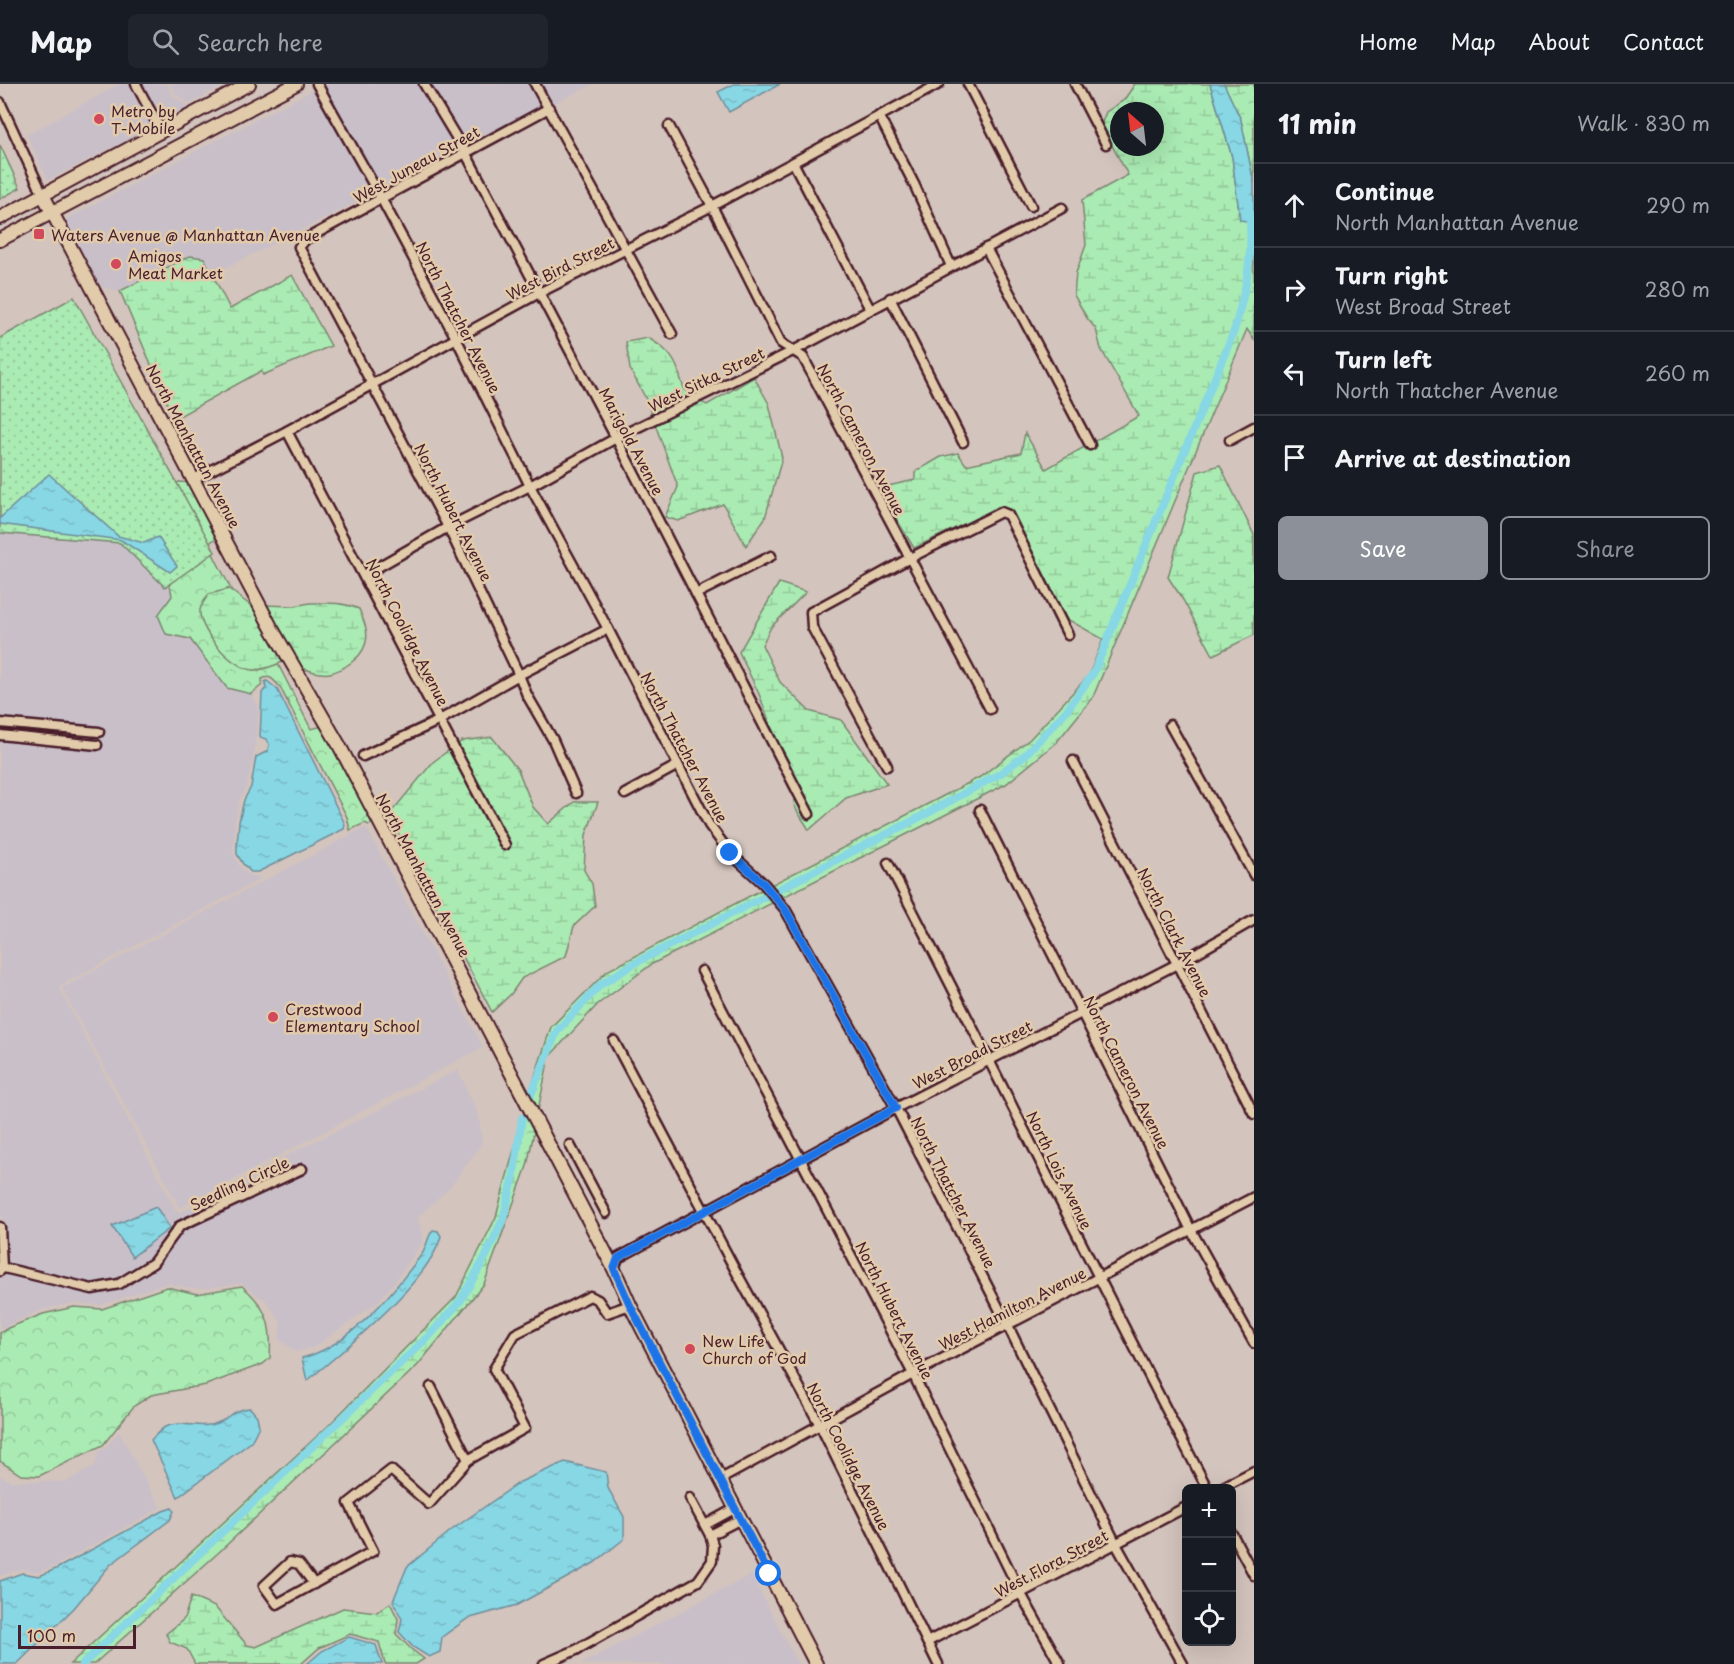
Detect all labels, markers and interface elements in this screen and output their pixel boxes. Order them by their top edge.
search box [128,14,548,68]
text: Map [30,20,92,63]
icon: search [149,25,182,58]
text: Search here [197,25,323,58]
text: Home [1359,25,1418,57]
text: Map [1451,25,1496,57]
text: About [1529,25,1590,57]
text: Contact [1623,25,1704,57]
place label: Metro by T-Mobile [111,99,176,139]
north arrow [1110,102,1164,156]
text: 11 min [1278,104,1357,143]
text: Walk · 830 m [1577,108,1710,138]
marker: Metro by T-Mobile [92,112,106,126]
street label: West Juneau Street [348,120,484,208]
text: Continue [1335,174,1434,207]
icon: ahead [1278,189,1311,222]
text: 290 m [1646,190,1710,220]
text: North Manhattan Avenue [1335,207,1579,237]
place label: Waters Avenue @ Manhattan Avenue [51,223,320,246]
marker: Waters Avenue @ Manhattan Avenue [32,227,46,241]
street label: West Bird Street [502,231,618,305]
street label: North Thatcher Avenue [411,237,507,397]
place label: Amigos Meat Market [128,244,223,284]
marker: Amigos Meat Market [109,257,123,271]
text: Turn right [1335,258,1448,291]
icon: right [1278,273,1311,306]
text: 280 m [1645,274,1710,304]
text: West Broad Street [1335,291,1511,321]
street label: West Sitka Street [644,341,768,417]
text: Turn left [1335,342,1432,375]
icon: left [1278,357,1311,390]
text: 260 m [1645,358,1710,388]
street label: North Cameron Avenue [812,359,912,519]
street label: North Manhattan Avenue [141,360,247,532]
text: North Thatcher Avenue [1335,375,1558,405]
street label: Marigold Avenue [594,383,670,499]
street label: North Hubert Avenue [409,439,499,585]
icon: arrive [1278,441,1311,474]
text: Arrive at destination [1335,441,1571,474]
button: Save [1278,516,1488,580]
button: Share [1500,516,1710,580]
street label: North Coolidge Avenue [361,554,455,710]
street label: North Thatcher Avenue [636,668,734,826]
street label: North Manhattan Avenue [371,789,477,961]
route end [716,839,742,865]
street label: North Clark Avenue [1132,863,1218,1001]
street label: North Cameron Avenue [1078,991,1176,1153]
place label: Crestwood Elementary School [285,997,420,1037]
marker: Crestwood Elementary School [266,1010,280,1024]
street label: West Broad Street [908,1014,1036,1094]
street label: North Lois Avenue [1021,1107,1099,1233]
street label: North Thatcher Avenue [906,1112,1002,1272]
street label: Seedling Circle [186,1150,292,1216]
street label: North Hubert Avenue [850,1237,940,1383]
street label: West Hamilton Avenue [934,1261,1090,1355]
place label: New Life Church of God [702,1329,807,1369]
marker: New Life Church of God [683,1342,697,1356]
street label: North Coolidge Avenue [802,1378,896,1534]
map controls [1182,1484,1236,1646]
button: + [1182,1484,1236,1538]
street label: West Flora Street [990,1523,1112,1603]
button: − [1182,1538,1236,1592]
route start [755,1560,781,1586]
button: locate [1182,1592,1236,1646]
scale bar [18,1622,136,1650]
text: 100 m [27,1623,76,1647]

